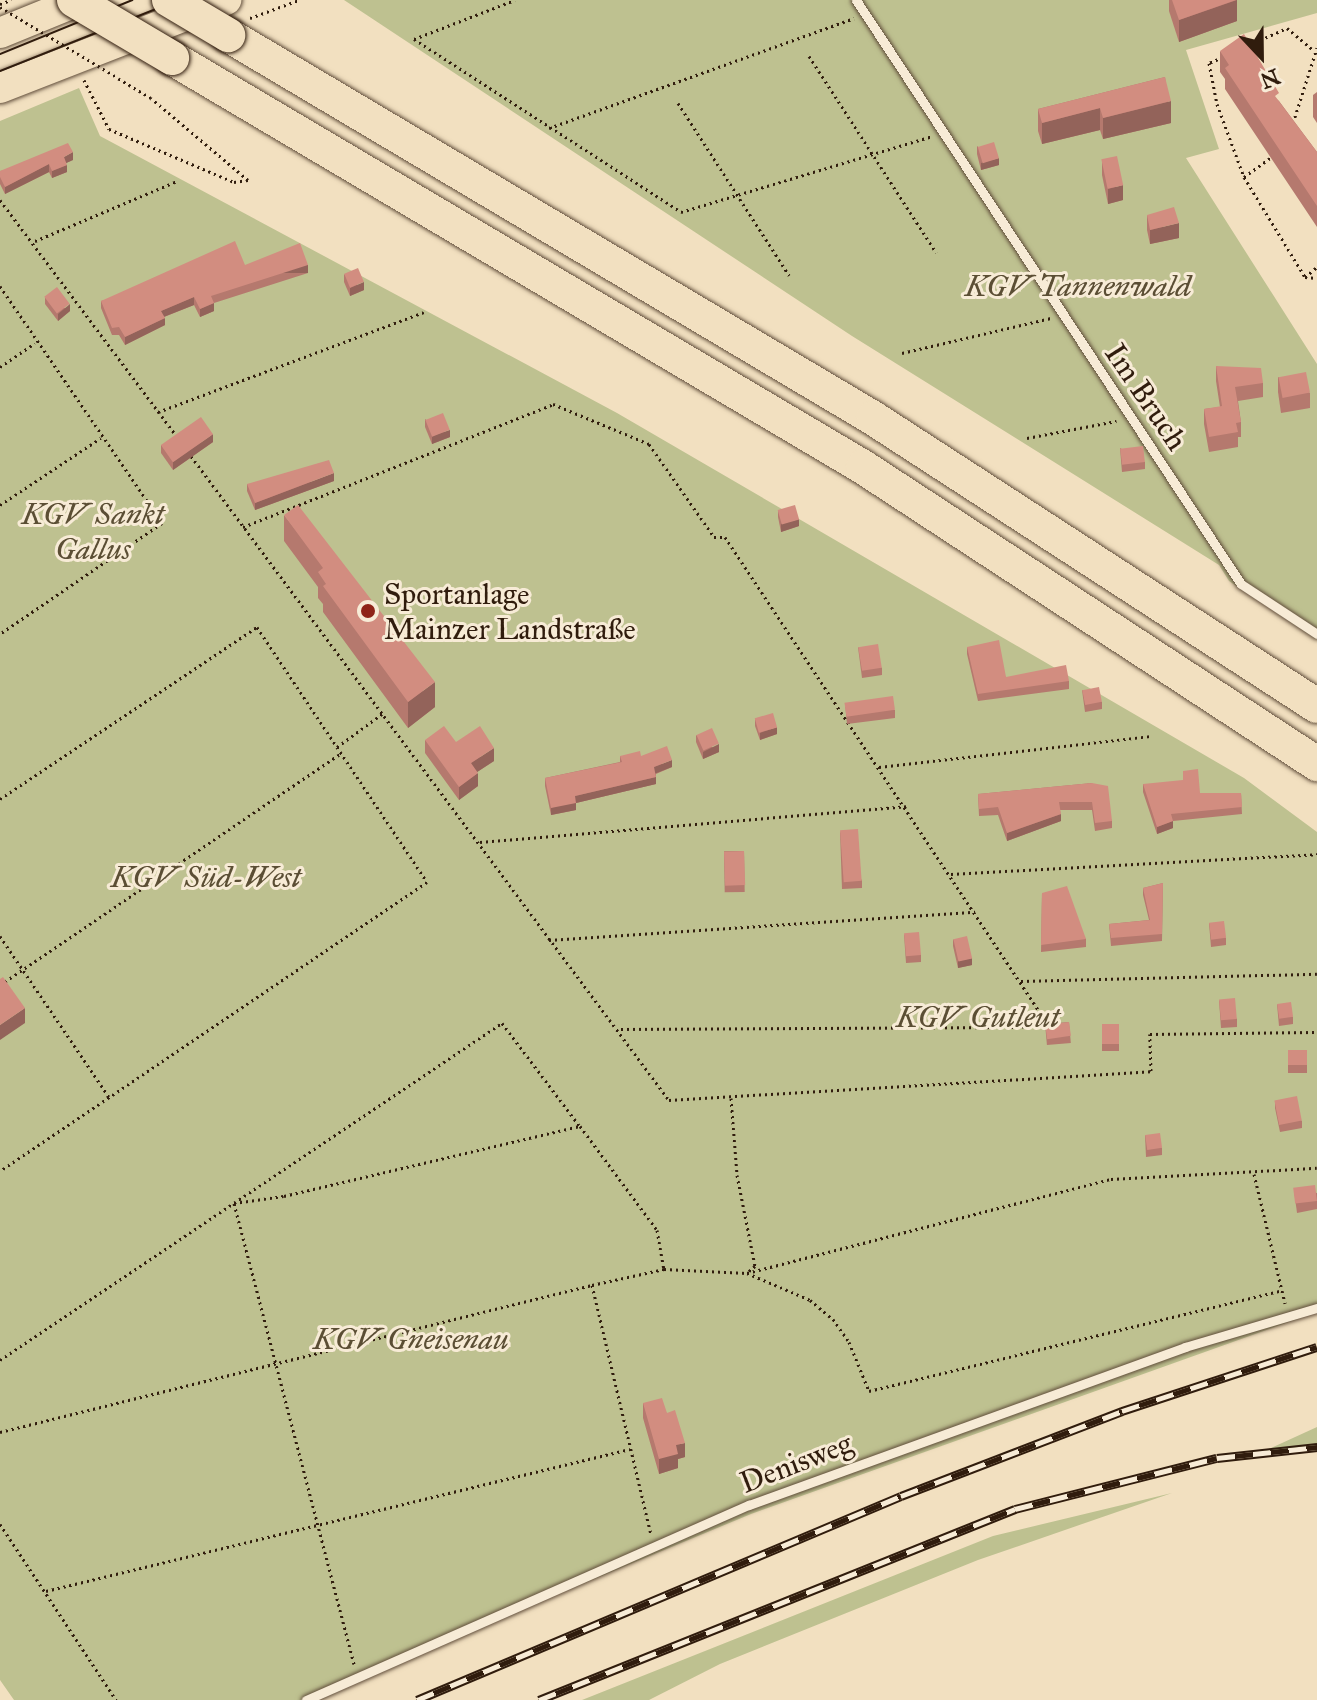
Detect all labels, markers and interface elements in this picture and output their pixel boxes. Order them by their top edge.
north arrow [1221,16,1301,96]
text: N [1256,63,1284,95]
park label: KGV Tannenwald [965,268,1191,304]
street label: Im Bruch [1097,337,1195,457]
park label: KGV Sankt Gallus [22,496,164,566]
place label: Sportanlage Mainzer Landstraße [384,576,636,646]
marker: Sportanlage Mainzer Landstraße [359,602,377,620]
park label: KGV Süd-West [111,859,301,895]
park label: KGV Gutleut [896,999,1060,1035]
park label: KGV Gneisenau [313,1321,509,1357]
street label: Denisweg [735,1425,857,1501]

